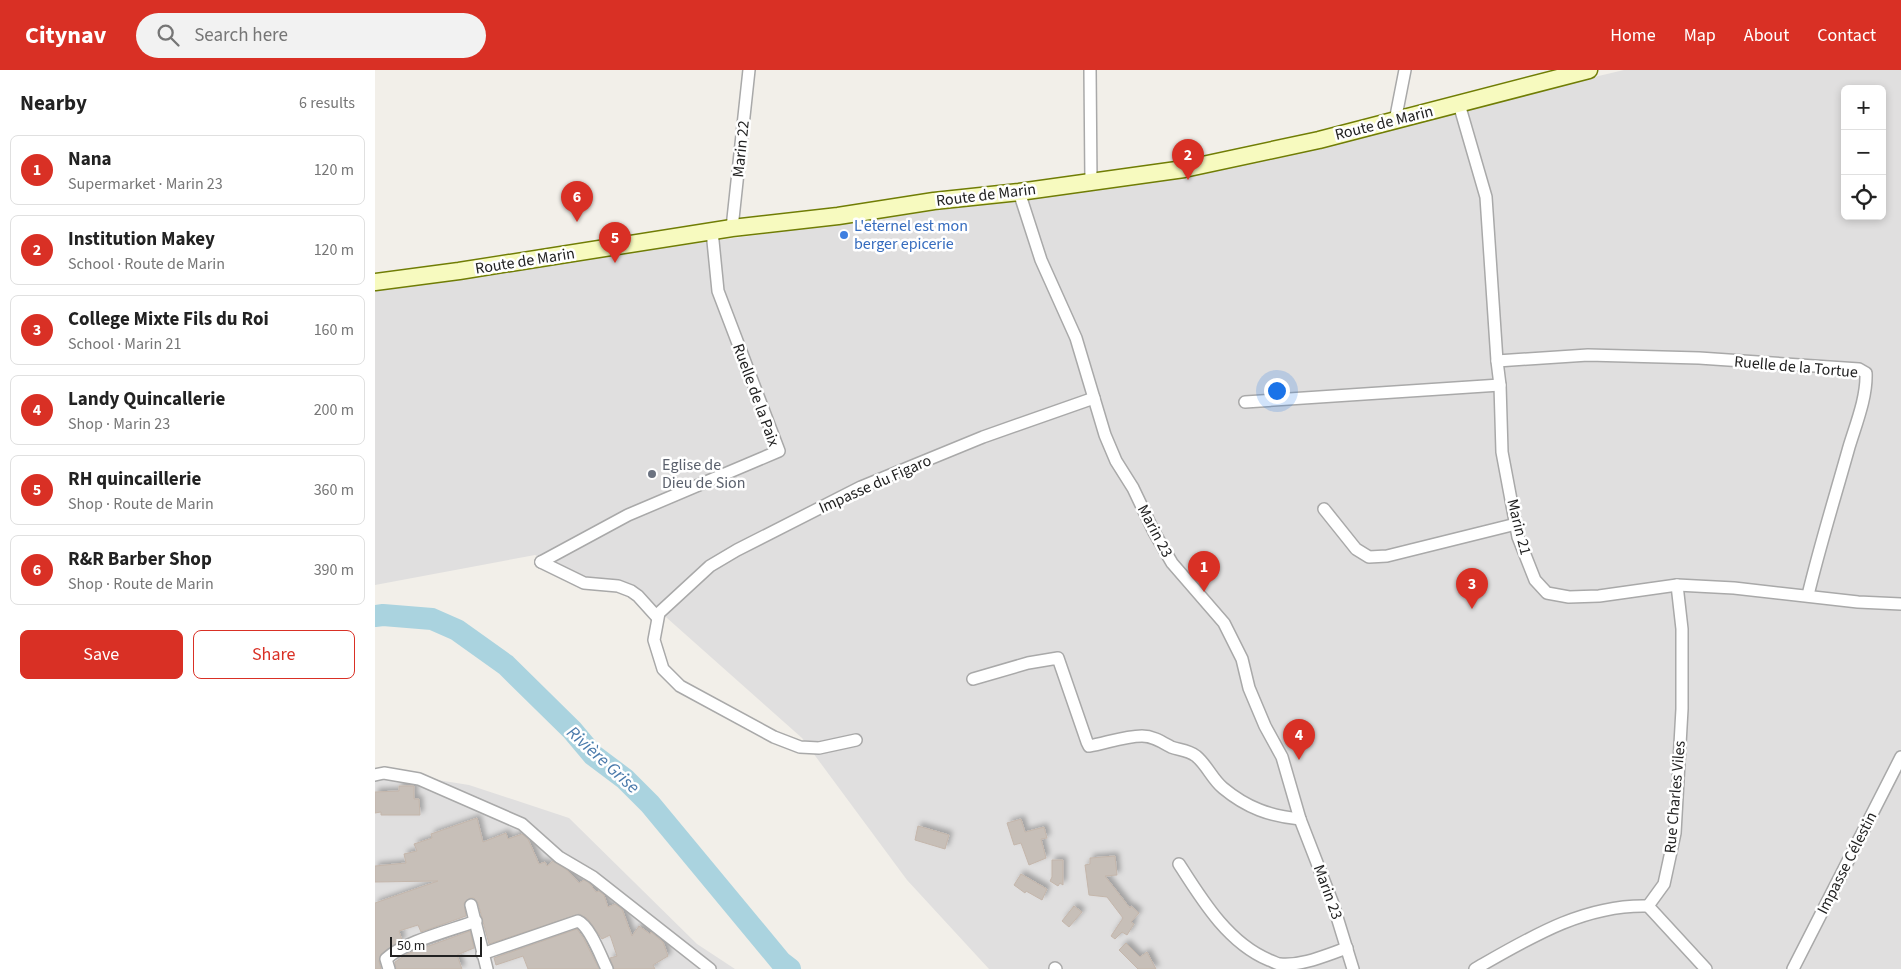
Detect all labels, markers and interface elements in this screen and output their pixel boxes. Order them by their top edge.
search box [136,13,486,58]
text: Citynav [25,18,106,53]
icon: search [154,21,182,49]
text: Search here [194,22,288,49]
text: Home [1610,23,1656,48]
text: Map [1684,23,1716,48]
text: About [1744,23,1789,48]
text: Contact [1817,23,1876,48]
map controls [1841,85,1886,220]
button: + [1841,85,1886,130]
text: Nearby [20,88,87,118]
text: 6 results [299,92,355,114]
street label: Route de Marin [1333,100,1435,146]
street label: Marin 22 [727,119,755,179]
button: − [1841,130,1886,175]
pin: 2 [1172,139,1204,180]
text: Nana [68,146,112,173]
text: 1 [33,159,41,181]
text: 120 m [314,159,354,181]
text: Supermarket · Marin 23 [68,173,223,195]
button: locate [1841,175,1886,220]
street label: Route de Marin [935,178,1037,212]
pin: 6 [561,181,593,222]
place label: L'eternel est mon berger epicerie [854,215,968,255]
pin: 5 [599,222,631,263]
text: Institution Makey [68,226,215,253]
marker: L'eternel est mon berger epicerie [838,229,850,241]
text: 2 [33,239,41,261]
text: 120 m [314,239,354,261]
street label: Route de Marin [474,242,576,280]
text: School · Route de Marin [68,253,225,275]
text: College Mixte Fils du Roi [68,306,269,333]
text: 3 [33,319,41,341]
text: 160 m [314,319,354,341]
text: School · Marin 21 [68,333,181,355]
street label: Ruelle de la Paix [727,341,785,449]
street label: Ruelle de la Tortue [1733,351,1859,383]
your location [1264,378,1290,404]
text: Landy Quincallerie [68,386,225,413]
text: 4 [33,399,41,421]
text: 200 m [314,399,354,421]
text: Shop · Marin 23 [68,413,170,435]
street label: Impasse du Figaro [815,449,935,519]
place label: Eglise de Dieu de Sion [662,454,746,494]
text: RH quincaillerie [68,466,201,493]
marker: Eglise de Dieu de Sion [646,468,658,480]
text: 5 [33,479,41,501]
text: 360 m [314,479,354,501]
text: Shop · Route de Marin [68,493,214,515]
street label: Marin 21 [1501,497,1537,557]
street label: Marin 23 [1132,501,1178,561]
text: R&R Barber Shop [68,546,212,573]
pin: 1 [1188,551,1220,592]
text: 6 [33,559,41,581]
text: 390 m [314,559,354,581]
pin: 3 [1456,568,1488,609]
text: Shop · Route de Marin [68,573,214,595]
button: Save [20,630,183,679]
button: Share [193,630,355,679]
pin: 4 [1283,719,1315,760]
water label: Rivière Grise [561,720,645,800]
street label: Rue Charles Viles [1659,739,1691,854]
street label: Impasse Célestin [1812,808,1882,918]
street label: Marin 23 [1308,861,1348,923]
scale bar [390,934,483,957]
text: 50 m [397,936,425,956]

